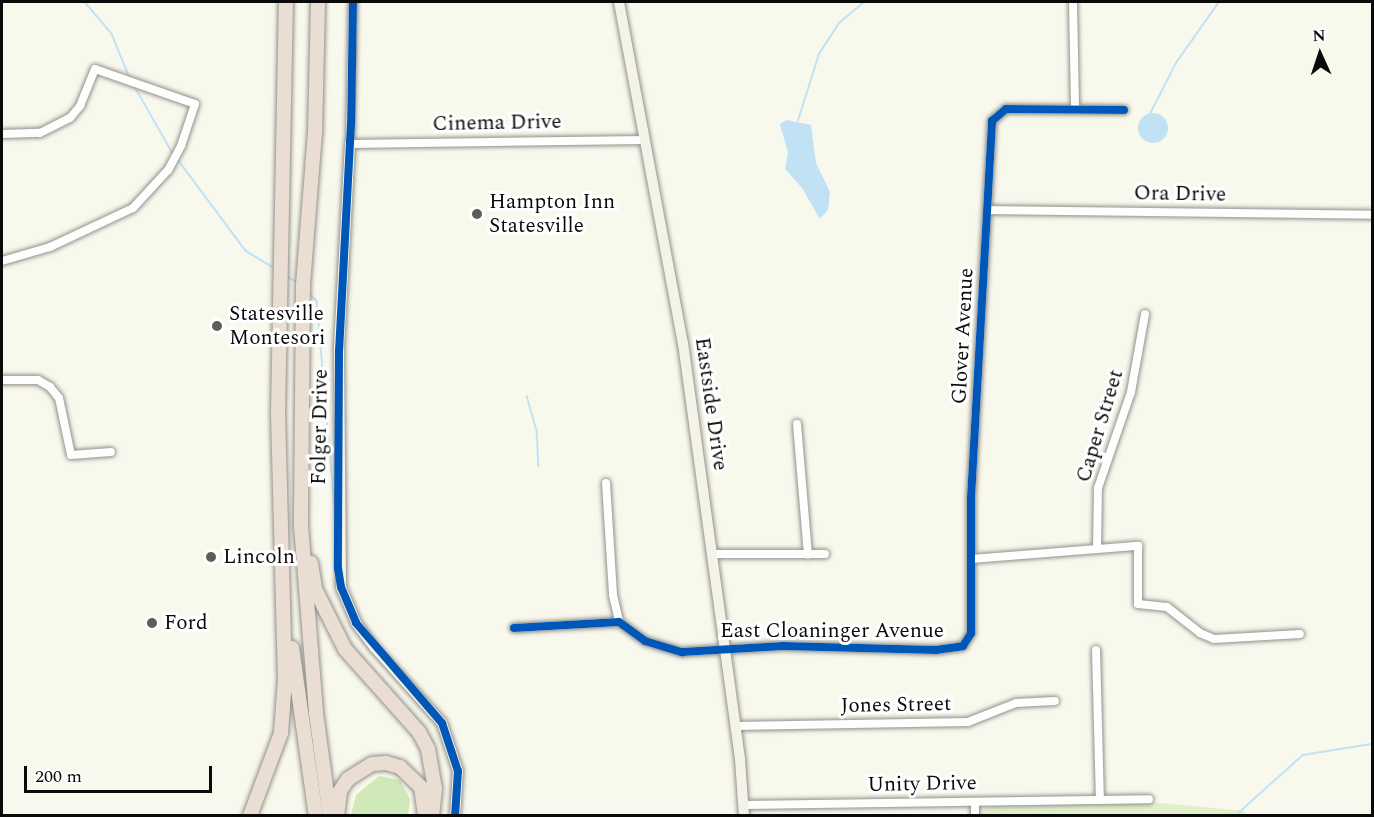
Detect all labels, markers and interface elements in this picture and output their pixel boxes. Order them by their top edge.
north arrow [1290,24,1350,84]
text: N [1312,24,1326,48]
street label: Cinema Drive [432,109,562,137]
street label: Ora Drive [1134,181,1226,207]
place label: Hampton Inn Statesville [489,189,615,239]
marker: Hampton Inn Statesville [470,207,484,221]
street label: Glover Avenue [947,267,979,405]
place label: Statesville Montesori [229,301,326,351]
marker: Statesville Montesori [210,319,224,333]
street label: Eastside Drive [689,336,733,472]
street label: Caper Street [1071,367,1129,485]
street label: Folger Drive [306,369,334,485]
place label: Lincoln [223,544,295,570]
marker: Lincoln [204,550,218,564]
place label: Ford [164,610,208,636]
marker: Ford [145,616,159,630]
street label: East Cloaninger Avenue [720,618,944,644]
street label: Jones Street [840,691,952,719]
scale bar [27,754,214,792]
text: 200 m [35,763,82,790]
street label: Unity Drive [867,770,977,798]

